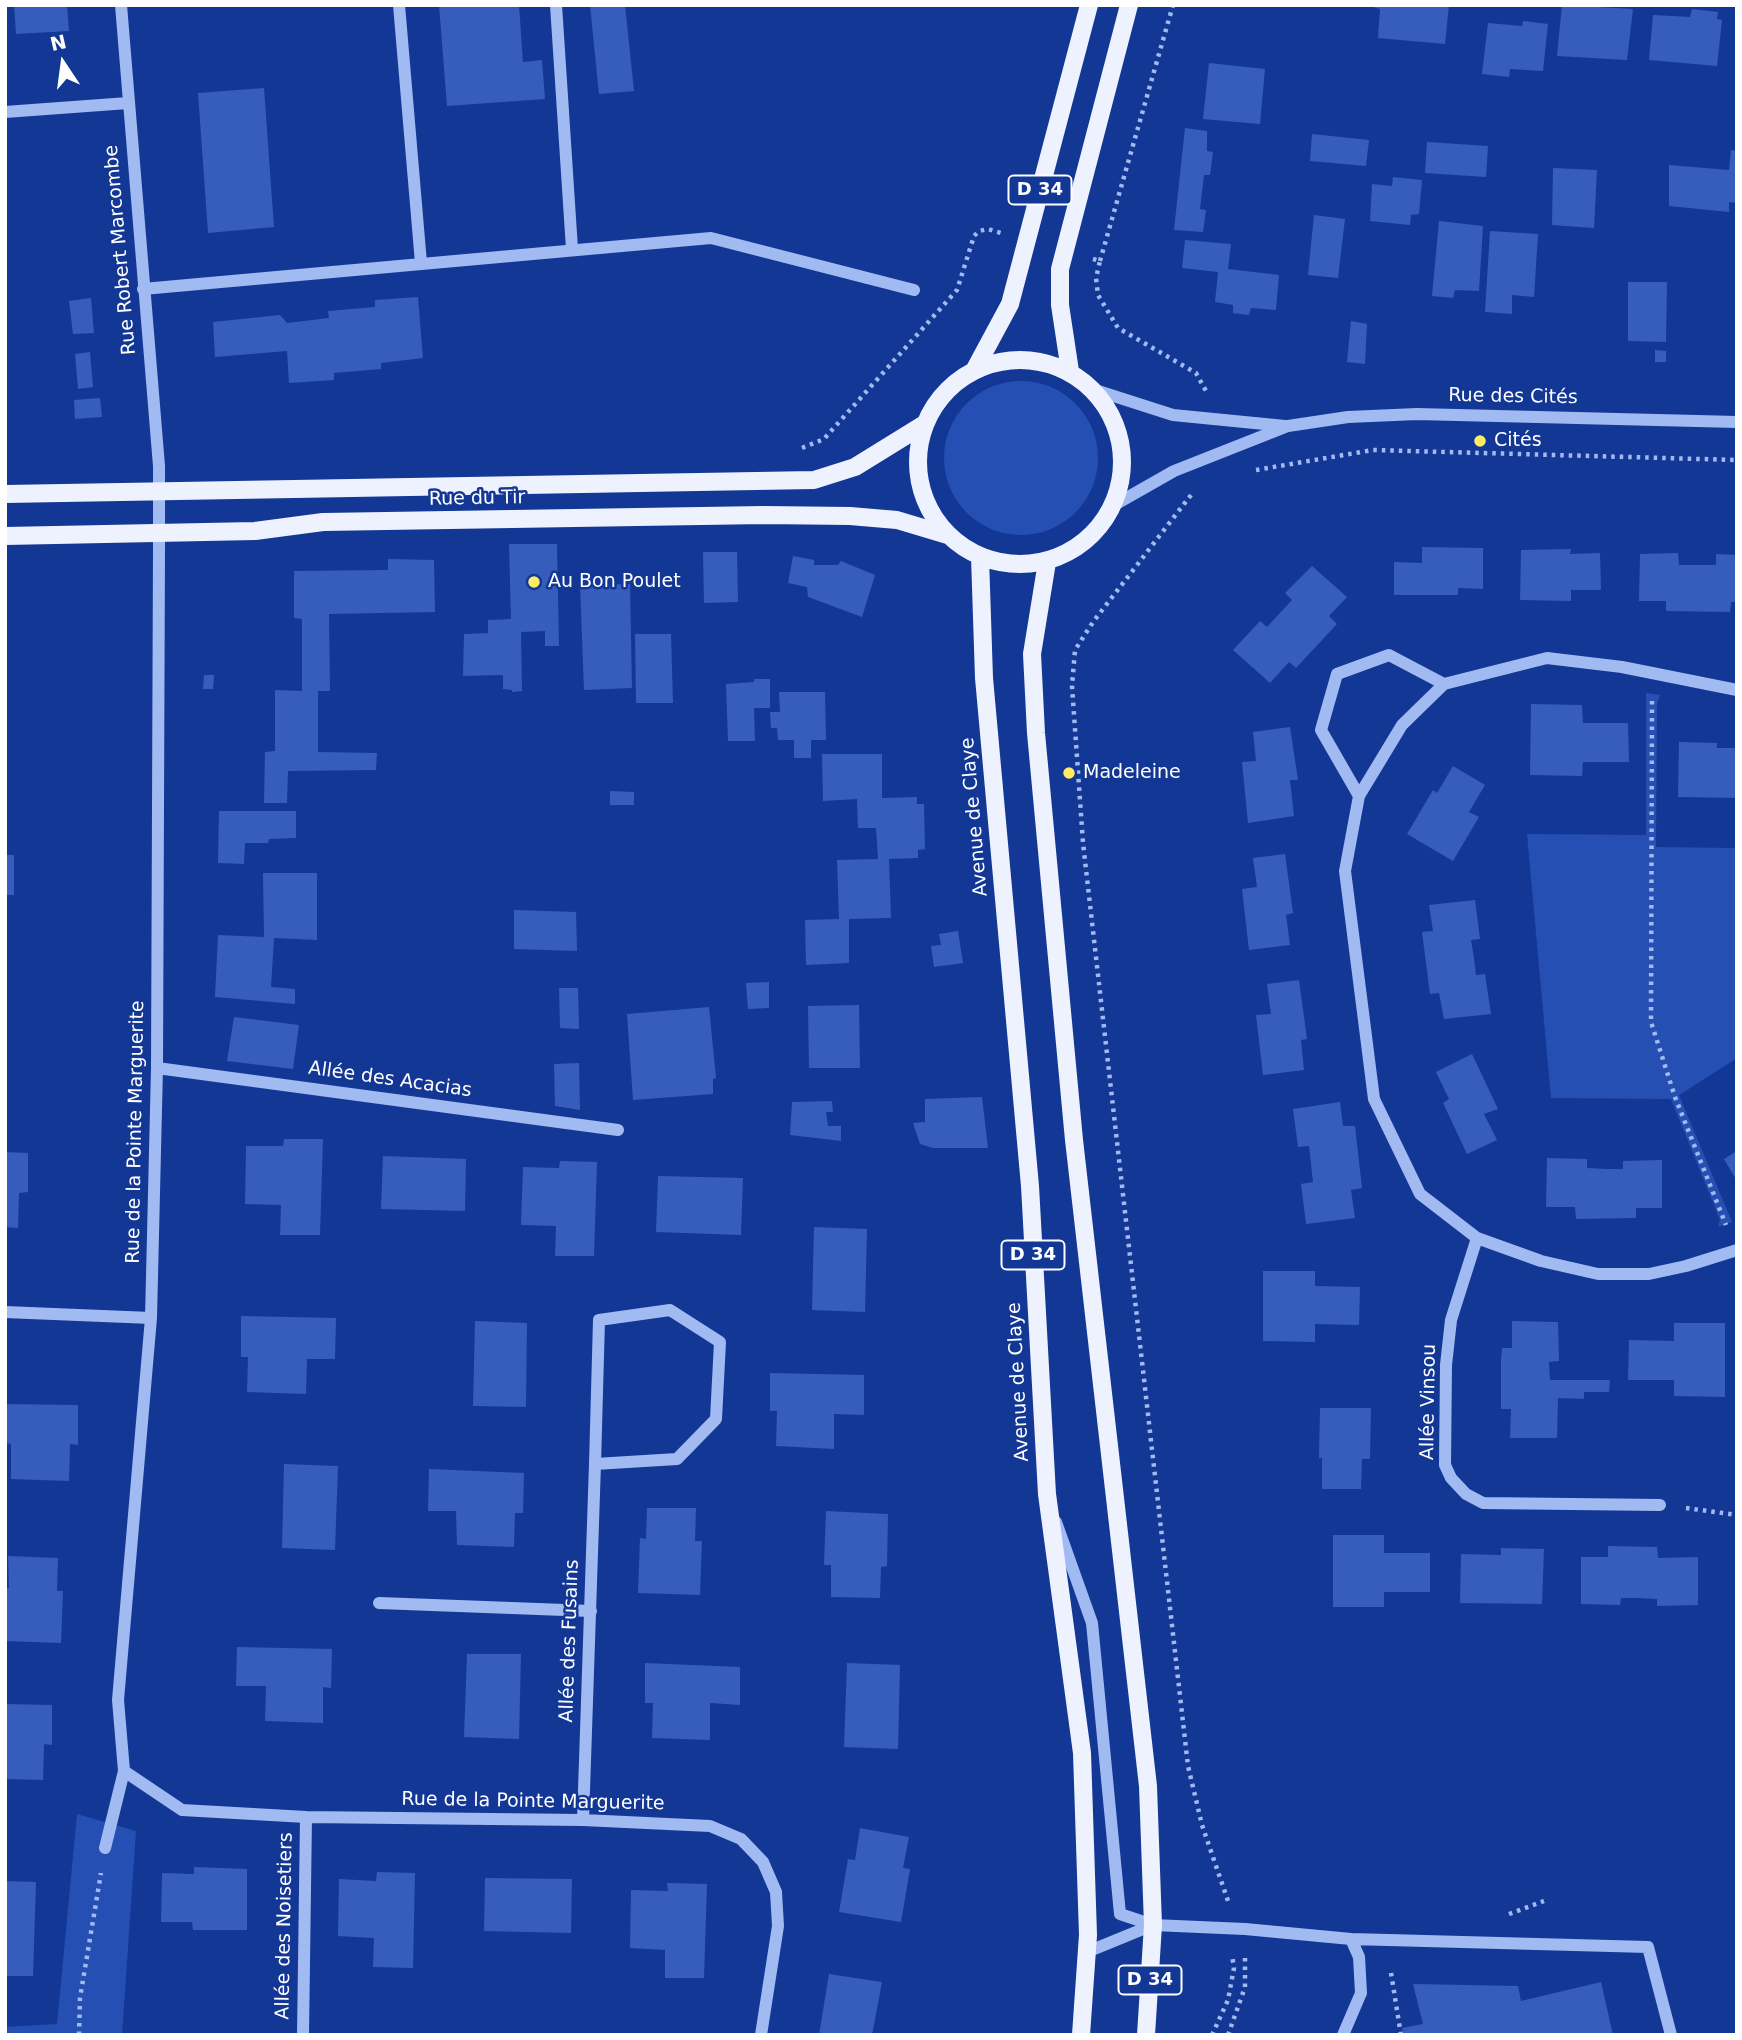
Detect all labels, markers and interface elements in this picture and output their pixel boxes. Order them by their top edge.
north arrow [28,28,98,98]
text: N [48,30,68,55]
street label: Rue Robert Marcombe [100,144,142,356]
road number: D 34 [1009,176,1072,204]
street label: Rue des Cités [1448,384,1578,410]
place label: Cités [1494,430,1542,452]
marker: Cités [1472,433,1488,449]
street label: Rue du Tir [429,487,525,511]
place label: Au Bon Poulet [548,571,681,593]
marker: Au Bon Poulet [526,574,542,590]
street label: Avenue de Claye [957,737,993,897]
place label: Madeleine [1083,762,1181,784]
marker: Madeleine [1061,765,1077,781]
street label: Rue de la Pointe Marguerite [122,1000,150,1264]
street label: Allée des Acacias [307,1057,473,1103]
road number: D 34 [1002,1240,1064,1270]
street label: Avenue de Claye [1003,1302,1035,1462]
street label: Allée Vinsou [1417,1344,1441,1460]
street label: Allée des Fusains [556,1559,584,1723]
street label: Rue de la Pointe Marguerite [401,1788,665,1816]
street label: Allée des Noisetiers [272,1832,298,2020]
road number: D 34 [1118,1966,1182,1994]

